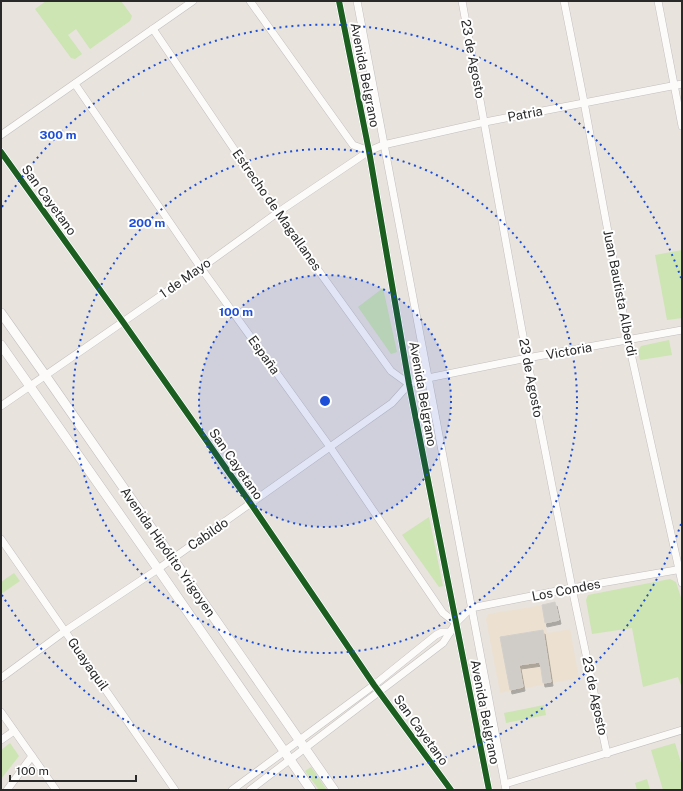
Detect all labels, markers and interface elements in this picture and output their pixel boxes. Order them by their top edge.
street label: 23 de Agosto [458,18,488,100]
street label: Avenida Belgrano [347,21,383,129]
street label: Patria [506,103,544,125]
text: 300 m [40,128,77,142]
street label: Estrecho de Magallanes [229,146,325,274]
street label: San Cayetano [18,162,80,238]
text: 200 m [129,216,165,230]
street label: Juan Bautista Alberdi [600,229,640,357]
street label: 1 de Mayo [156,255,214,301]
text: 100 m [219,305,253,319]
street label: España [245,333,283,377]
street label: 23 de Agosto [516,337,546,419]
street label: Avenida Belgrano [406,340,440,448]
street label: Victoria [545,340,593,362]
centre of rings [318,394,332,408]
street label: San Cayetano [206,426,266,502]
street label: Avenida Hipólito Yrigoyen [118,484,218,620]
street label: Cabildo [185,515,231,553]
street label: Los Condes [530,576,602,604]
street label: Guayaquil [64,635,112,693]
street label: 23 de Agosto [579,655,611,737]
street label: Avenida Belgrano [467,658,503,766]
street label: San Cayetano [390,692,452,768]
scale bar [10,757,136,783]
text: 100 m [16,764,49,778]

